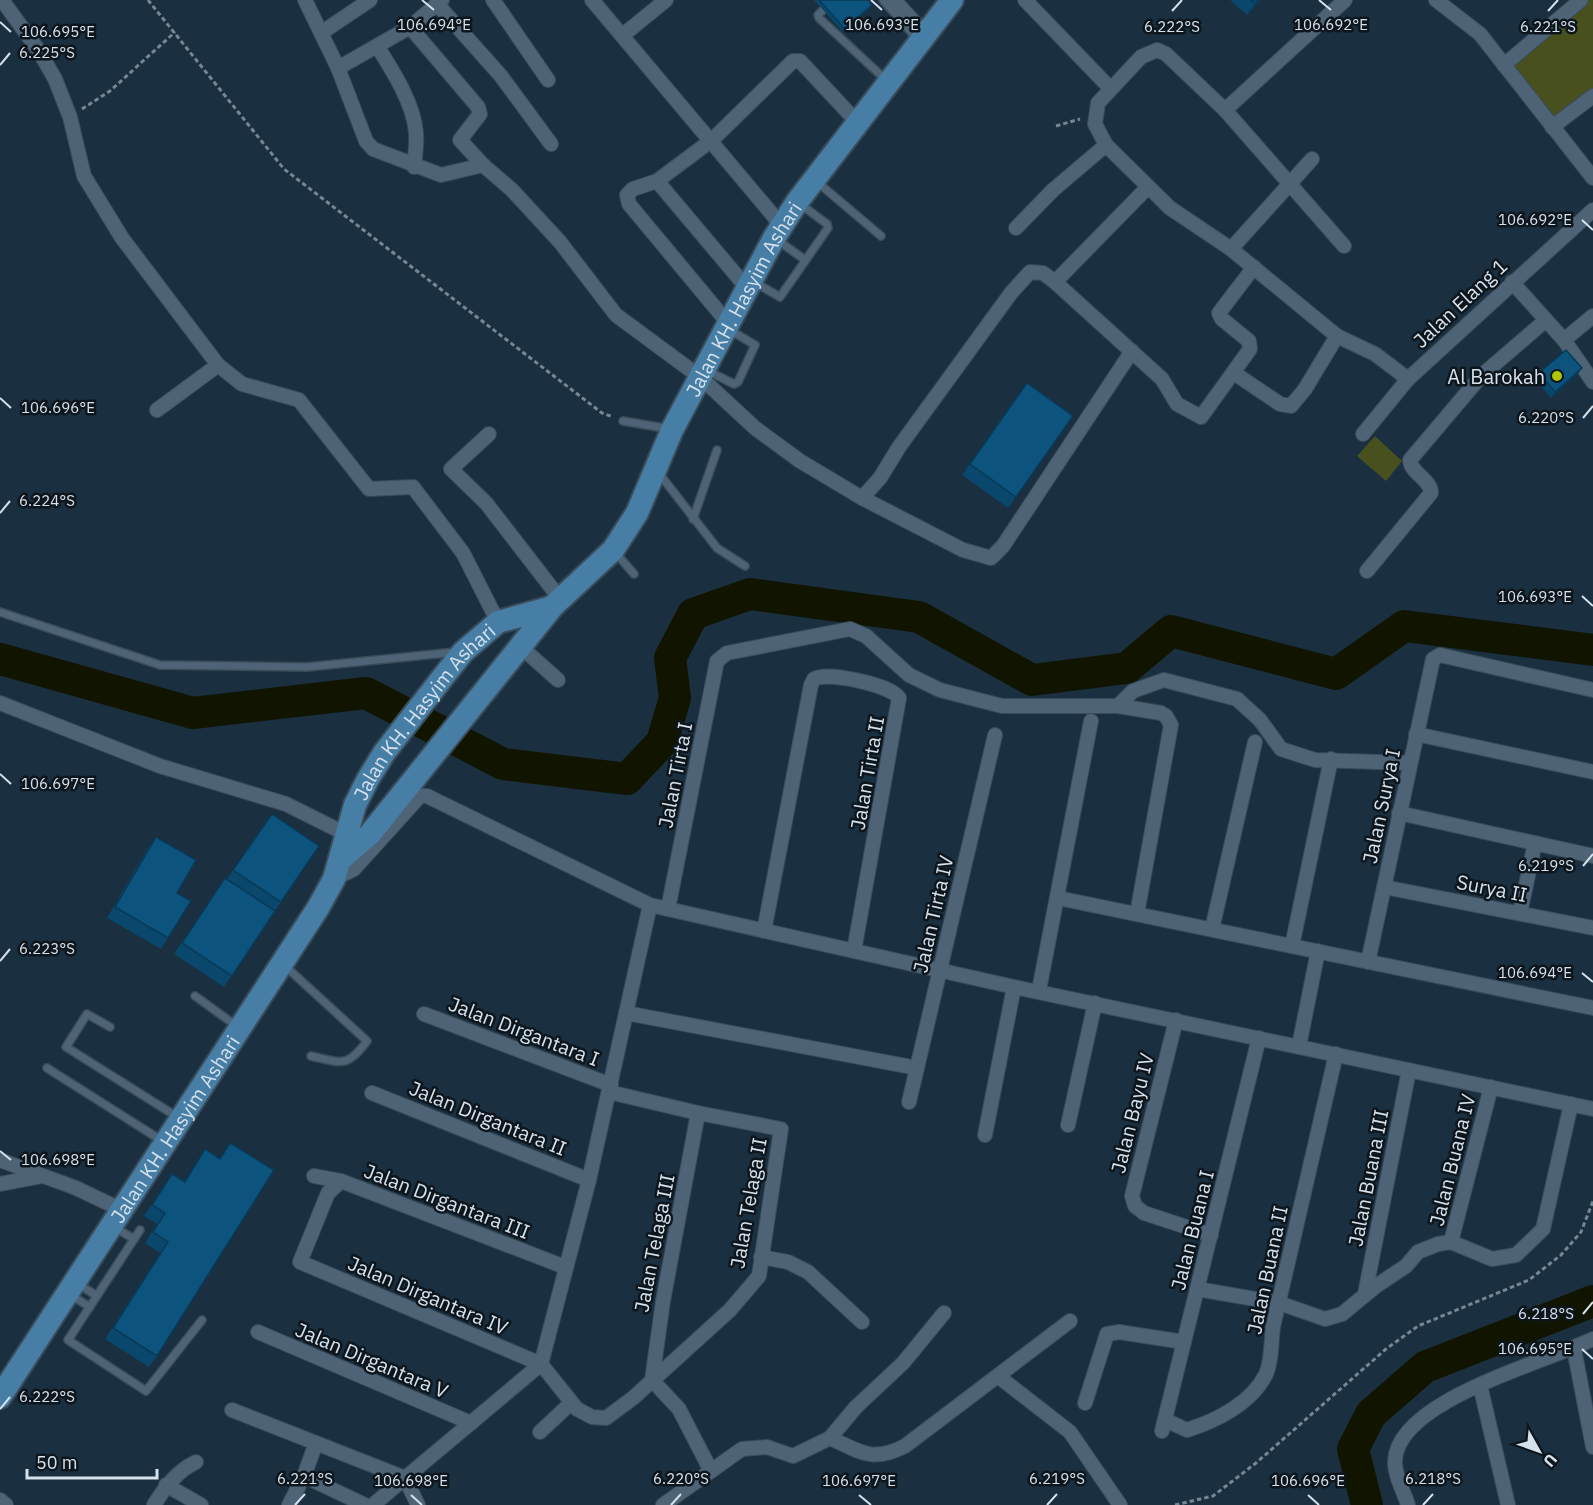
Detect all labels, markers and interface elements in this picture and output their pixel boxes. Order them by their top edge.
text: 106.694°E [397,15,471,34]
text: 106.693°E [845,15,919,34]
text: 106.692°E [1294,15,1368,34]
text: 6.222°S [1144,17,1200,36]
text: 6.221°S [1520,17,1576,36]
text: 106.695°E [21,22,95,41]
text: 6.225°S [19,43,75,62]
street label: Jalan KH. Hasyim Ashari [679,196,807,401]
text: 106.692°E [1498,210,1572,229]
street label: Jalan Elang 1 [1407,252,1513,354]
place label: Al Barokah [1447,363,1545,390]
marker: Al Barokah [1550,369,1564,383]
text: 106.696°E [21,398,95,417]
text: 6.220°S [1518,408,1574,427]
text: 6.224°S [19,491,75,510]
text: 106.693°E [1498,587,1572,606]
street label: Jalan KH. Hasyim Ashari [346,617,501,804]
street label: Jalan Tirta II [844,714,890,832]
street label: Jalan Tirta I [652,720,698,830]
street label: Jalan Surya I [1356,746,1406,866]
text: 106.697°E [21,774,95,793]
street label: Jalan Tirta IV [906,853,960,975]
text: 6.219°S [1518,856,1574,875]
street label: Surya II [1454,868,1530,908]
text: 6.223°S [19,939,75,958]
text: 106.694°E [1498,963,1572,982]
street label: Jalan Dirgantara I [445,990,603,1072]
street label: Jalan KH. Hasyim Ashari [104,1030,245,1228]
street label: Jalan Bayu IV [1104,1050,1160,1176]
street label: Jalan Dirgantara II [405,1074,571,1162]
street label: Jalan Buana IV [1423,1091,1481,1229]
street label: Jalan Buana III [1341,1107,1395,1249]
street label: Jalan Telaga II [723,1136,773,1270]
text: 106.698°E [21,1150,95,1169]
street label: Jalan Dirgantara III [360,1157,534,1245]
street label: Jalan Buana I [1164,1167,1220,1293]
street label: Jalan Telaga III [627,1172,681,1314]
street label: Jalan Buana II [1240,1203,1294,1337]
street label: Jalan Dirgantara IV [344,1249,512,1341]
text: 6.218°S [1518,1304,1574,1323]
street label: Jalan Dirgantara V [291,1316,453,1404]
text: 106.695°E [1498,1339,1572,1358]
text: 6.222°S [19,1387,75,1406]
north arrow [1509,1421,1569,1481]
scale bar [27,1442,158,1480]
text: U [1539,1450,1562,1471]
text: 50 m [36,1451,78,1474]
text: 6.221°S [277,1469,333,1488]
text: 6.220°S [653,1469,709,1488]
text: 6.219°S [1029,1469,1085,1488]
text: 6.218°S [1405,1469,1461,1488]
text: 106.698°E [374,1471,448,1490]
text: 106.697°E [822,1471,896,1490]
text: 106.696°E [1271,1471,1345,1490]

